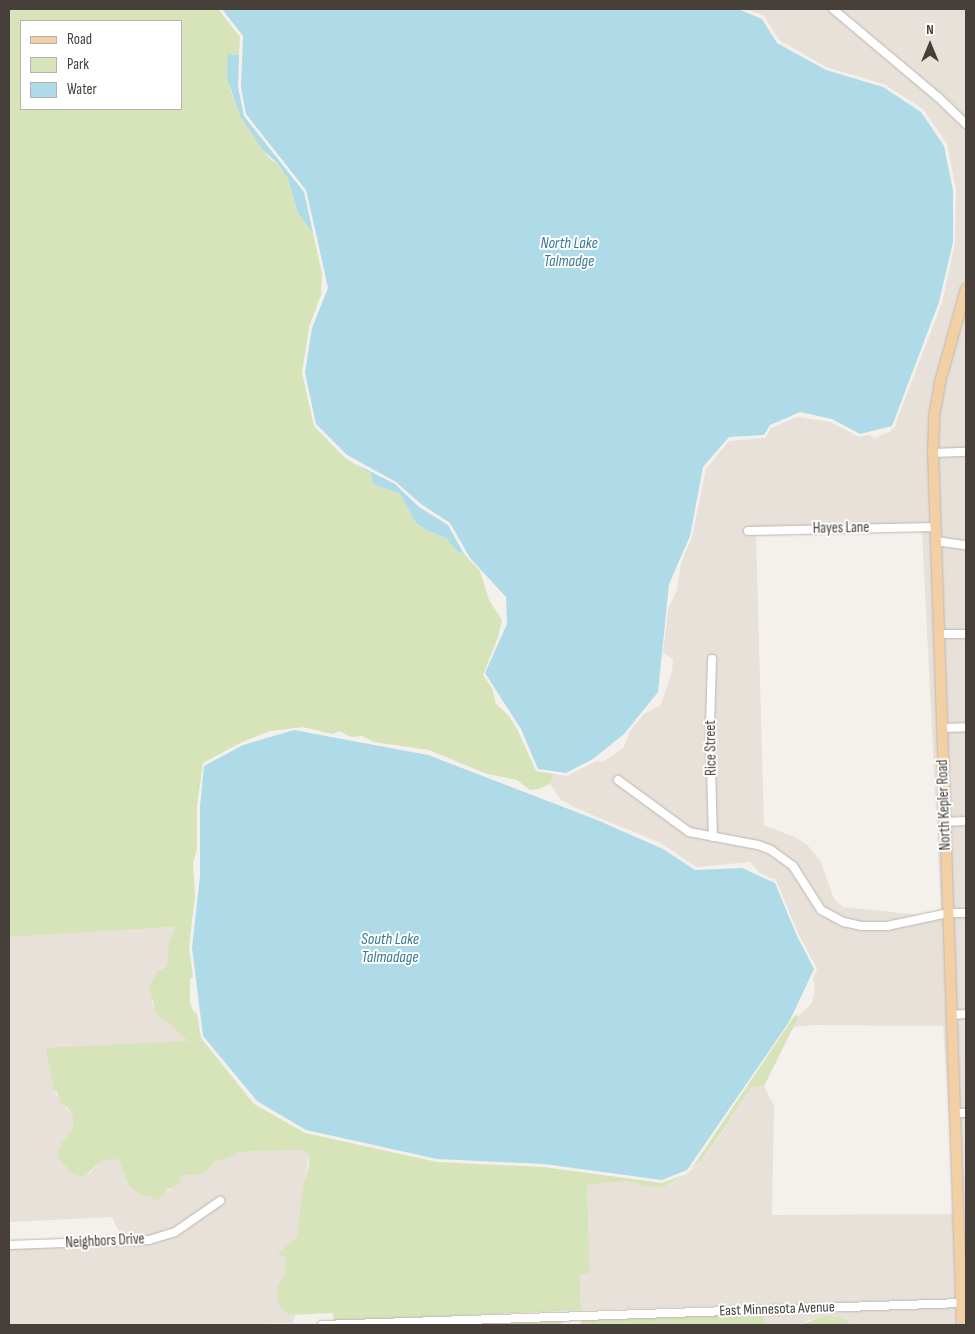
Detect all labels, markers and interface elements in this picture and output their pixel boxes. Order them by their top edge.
legend [20,20,182,110]
north arrow [905,20,955,70]
text: N [926,21,934,38]
text: Road [67,30,92,49]
text: Park [67,55,89,74]
text: Water [67,80,97,99]
water label: North Lake Talmadge [540,234,598,272]
street label: Hayes Lane [813,519,869,537]
street label: Rice Street [702,720,720,776]
street label: North Kepler Road [933,759,955,851]
water label: South Lake Talmadage [361,930,419,968]
street label: Neighbors Drive [65,1230,145,1252]
street label: East Minnesota Avenue [719,1298,835,1320]

